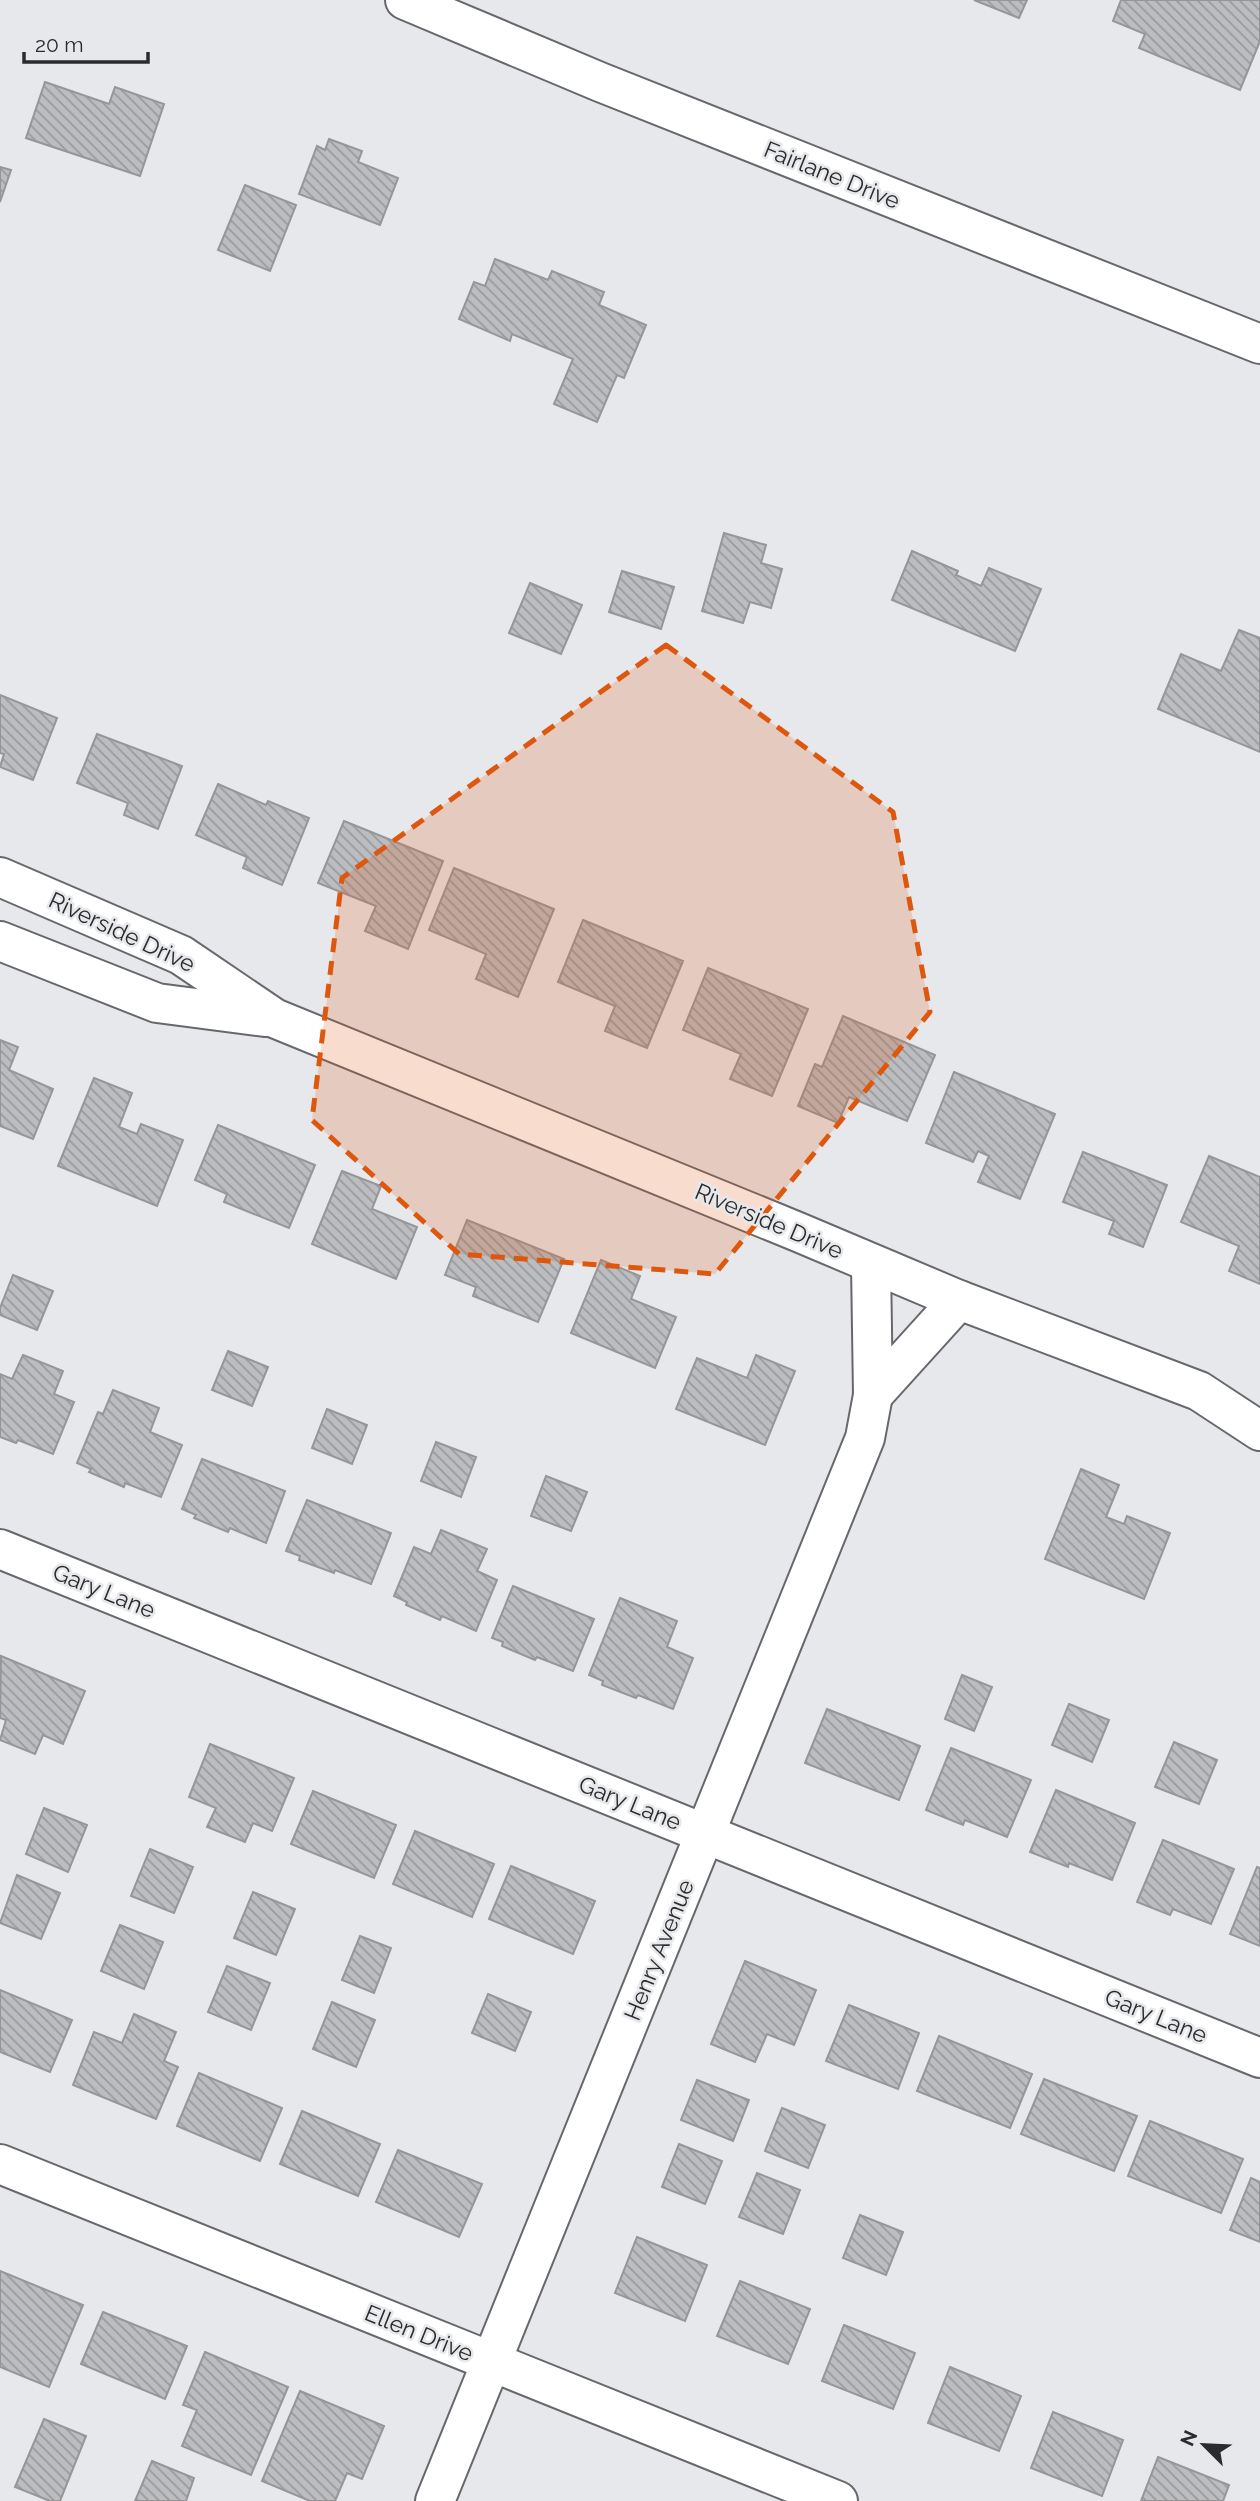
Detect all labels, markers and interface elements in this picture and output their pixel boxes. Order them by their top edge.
scale bar [24,21,149,65]
text: 20 m [35,32,83,57]
street label: Fairlane Drive [760,135,904,214]
street label: Riverside Drive [45,886,200,977]
street label: Riverside Drive [691,1177,847,1264]
street label: Gary Lane [49,1558,159,1623]
street label: Gary Lane [575,1770,685,1835]
street label: Henry Avenue [618,1875,699,2024]
street label: Gary Lane [1101,1983,1211,2048]
street label: Ellen Drive [361,2299,477,2366]
north arrow [1169,2410,1239,2480]
text: N [1175,2427,1201,2449]

